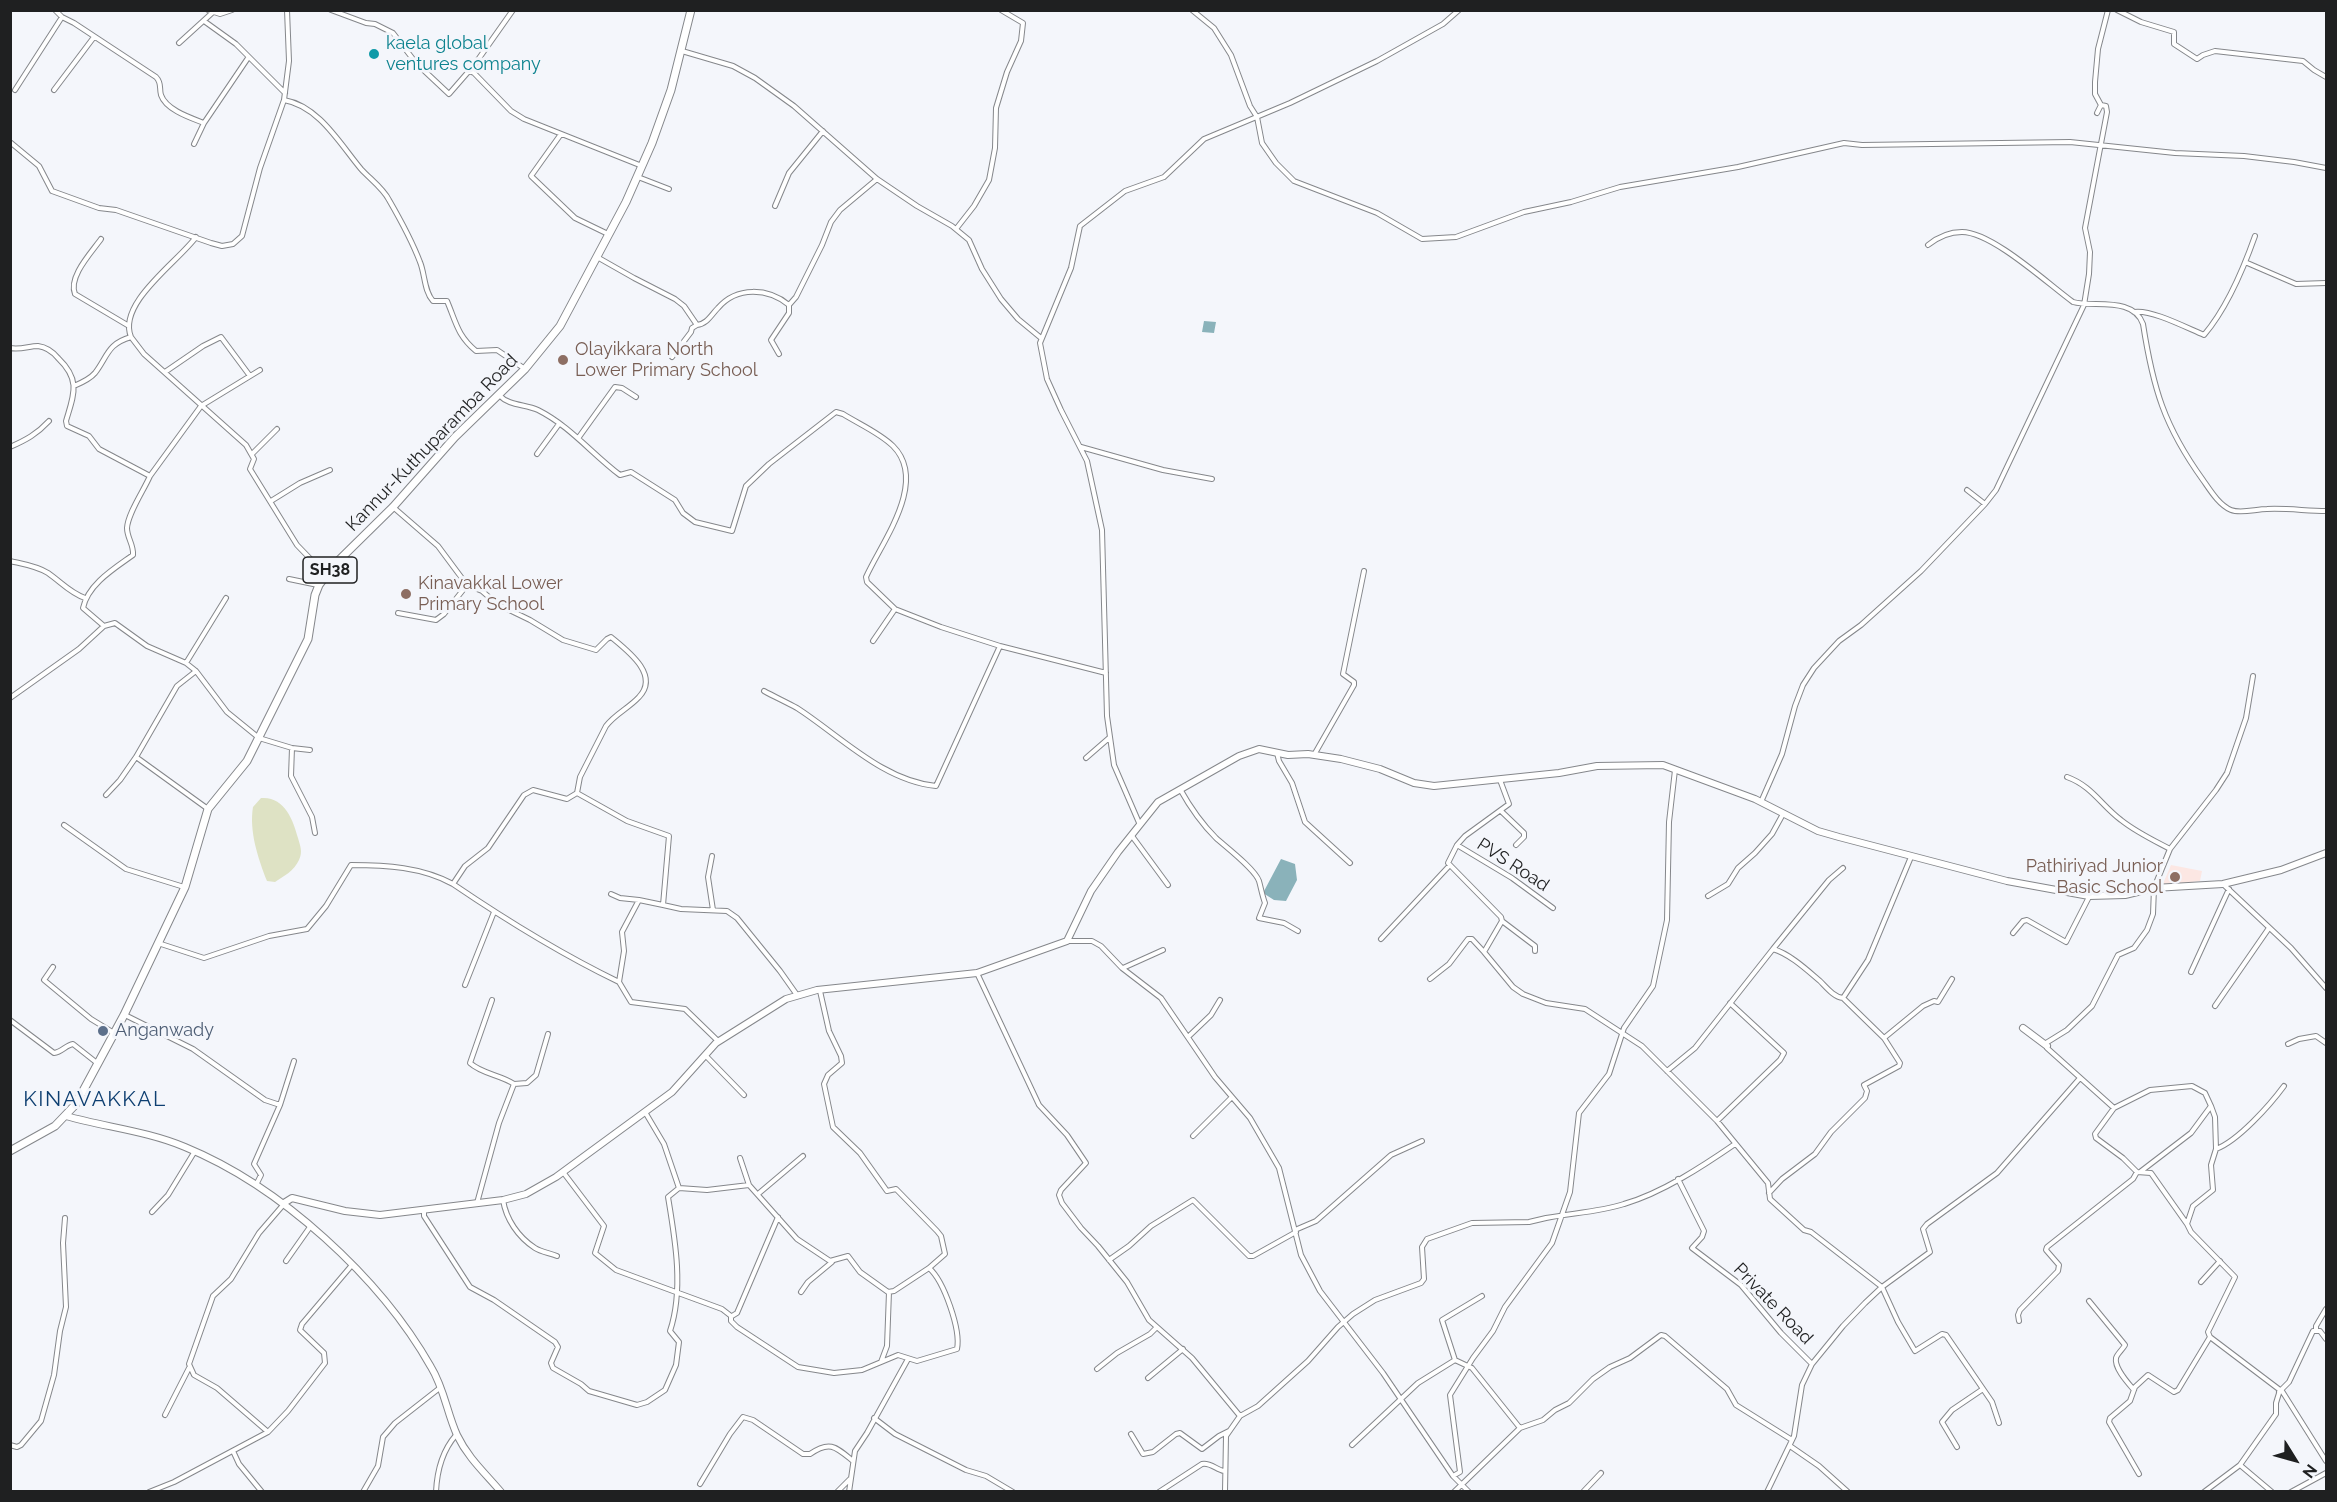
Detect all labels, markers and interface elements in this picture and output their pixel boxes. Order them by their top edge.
place label: kaela global ventures company [386,33,541,76]
marker: kaela global ventures company [367,47,381,61]
place label: Olayikkara North Lower Primary School [575,339,758,382]
street label: Kannur-Kuthuparamba Road [342,350,522,536]
marker: Olayikkara North Lower Primary School [556,353,570,367]
road number: SH38 [303,557,357,583]
place label: Kinavakkal Lower Primary School [418,573,563,616]
marker: Kinavakkal Lower Primary School [399,587,413,601]
street label: PVS Road [1473,834,1553,896]
place label: Pathiriyad Junior Basic School [2026,856,2163,898]
marker: Pathiriyad Junior Basic School [2168,870,2182,884]
place label: Anganwady [115,1020,214,1042]
marker: Anganwady [96,1024,110,1038]
district label: KINAVAKKAL [23,1087,167,1113]
street label: Private Road [1729,1259,1817,1349]
north arrow [2265,1430,2325,1490]
text: N [2299,1461,2321,1482]

